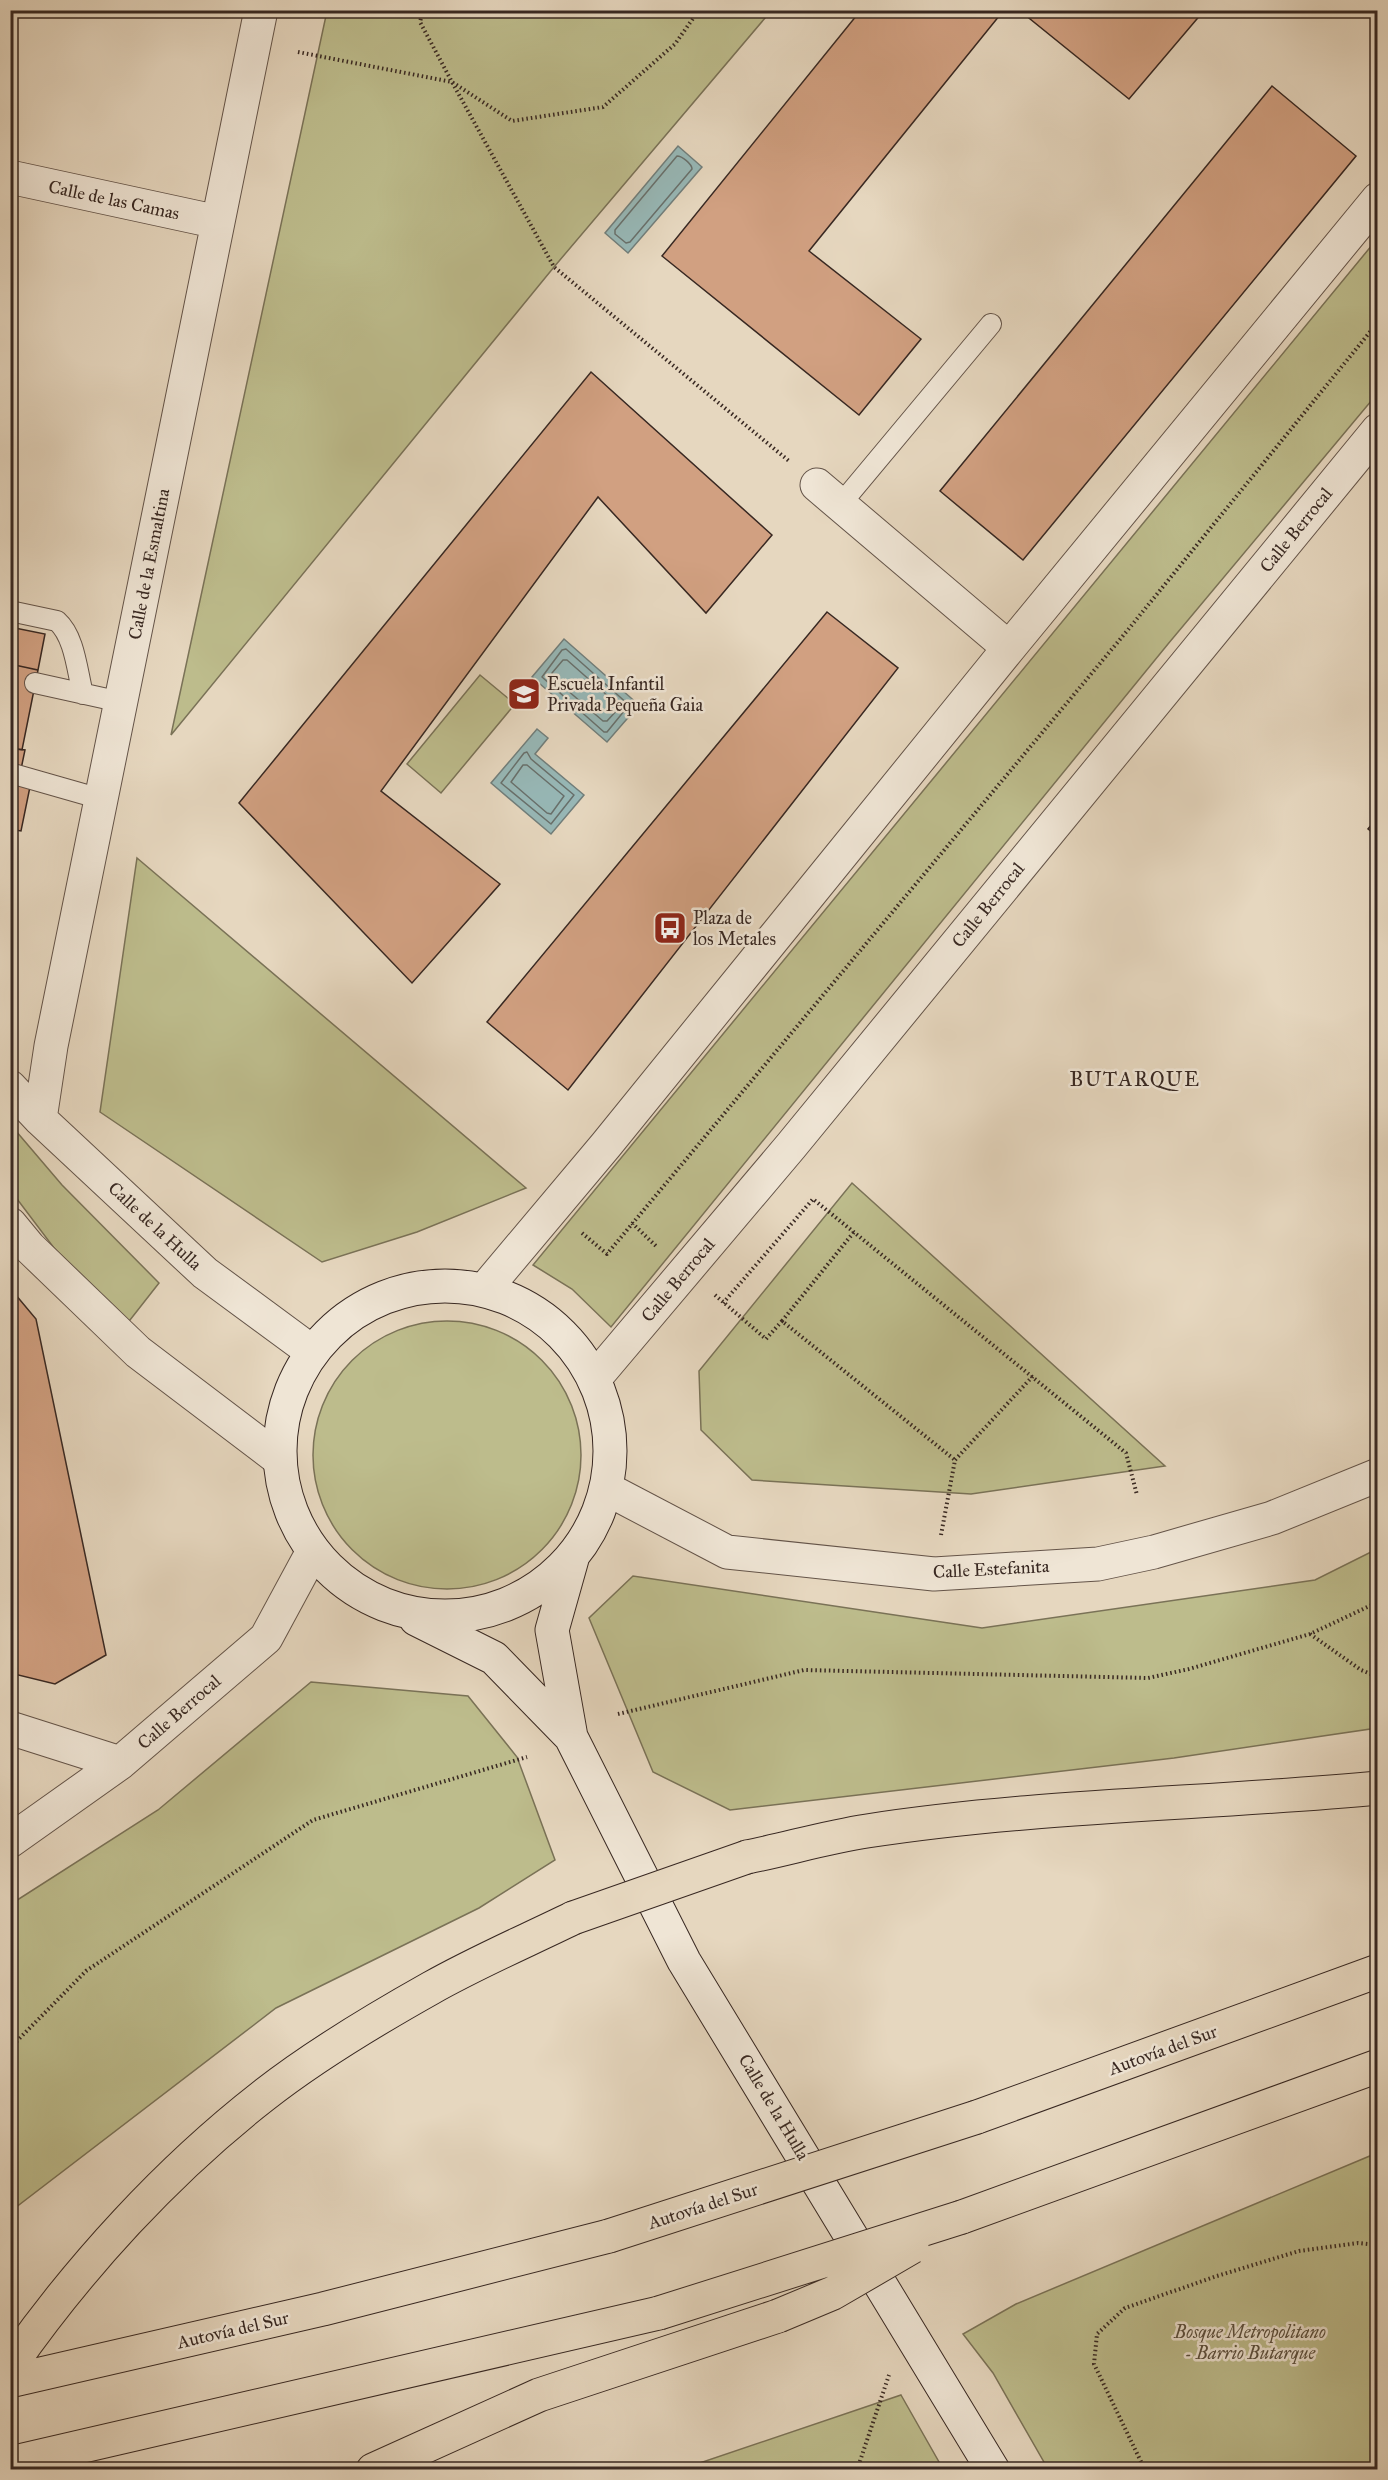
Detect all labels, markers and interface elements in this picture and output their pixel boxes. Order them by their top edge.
street label: Calle de las Camas [46,175,182,225]
street label: Calle Berrocal [1255,483,1337,577]
street label: Calle de la Esmaltina [124,486,175,641]
place label: Escuela Infantil Privada Pequeña Gaia [547,673,703,717]
school or university icon: Escuela Infantil Privada Pequeña Gaia [506,676,542,712]
street label: Calle Berrocal [947,858,1029,952]
place label: Plaza de los Metales [693,907,776,950]
bus stop icon: Plaza de los Metales [652,910,688,946]
district label: BUTARQUE [1070,1066,1201,1092]
street label: Calle de la Hulla [104,1177,207,1275]
street label: Calle Berrocal [636,1233,720,1327]
street label: Calle Estefanita [932,1555,1050,1583]
street label: Calle Berrocal [133,1670,225,1754]
street label: Autovía del Sur [1105,2020,1221,2080]
street label: Calle de la Hulla [734,2050,815,2164]
street label: Autovía del Sur [644,2178,761,2234]
street label: Autovía del Sur [174,2306,291,2354]
park label: Bosque Metropolitano - Barrio Butarque [1173,2321,1326,2364]

